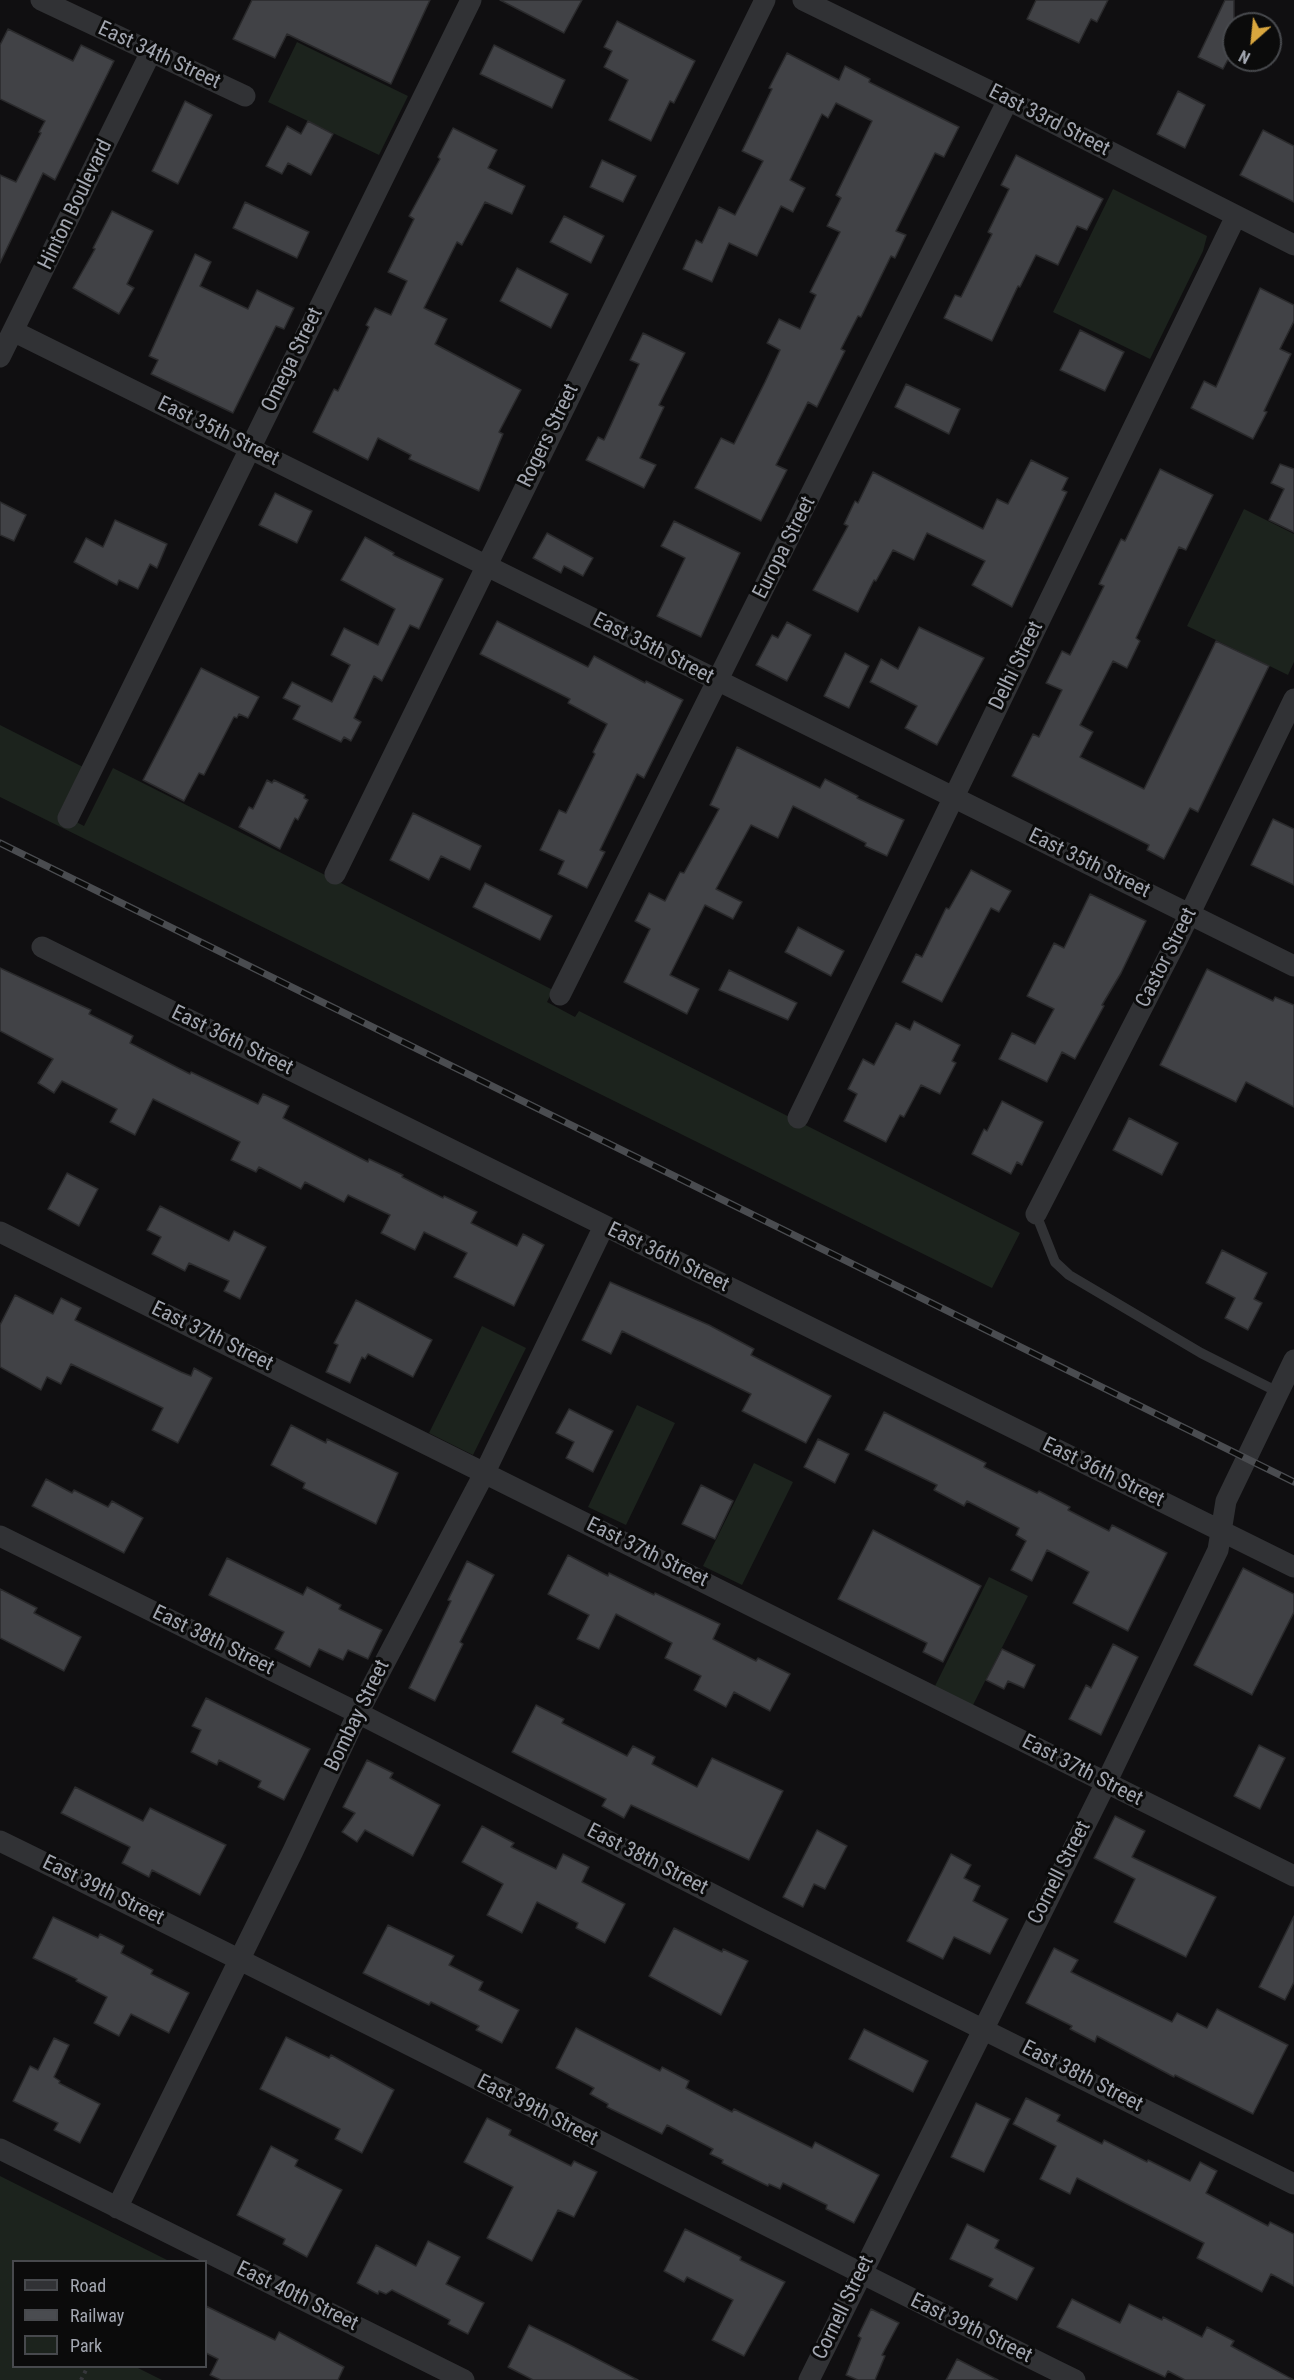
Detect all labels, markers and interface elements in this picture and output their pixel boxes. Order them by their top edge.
north arrow [1222,12,1282,72]
street label: East 34th Street [94,17,224,95]
text: N [1236,46,1253,67]
street label: East 33rd Street [984,80,1114,162]
street label: Hinton Boulevard [34,136,118,274]
street label: Omega Street [257,304,329,416]
street label: Rogers Street [513,380,585,492]
street label: East 35th Street [153,392,283,472]
street label: Europa Street [748,493,822,603]
street label: East 35th Street [588,608,718,690]
street label: Delhi Street [985,617,1049,715]
street label: East 35th Street [1024,824,1154,904]
street label: Castor Street [1131,904,1203,1012]
street label: East 36th Street [167,1001,297,1081]
street label: East 36th Street [603,1218,733,1298]
street label: East 37th Street [147,1297,277,1377]
street label: East 36th Street [1038,1433,1168,1513]
street label: East 37th Street [582,1513,712,1593]
street label: East 38th Street [148,1601,278,1681]
street label: Bombay Street [320,1656,396,1776]
street label: East 37th Street [1017,1730,1147,1812]
street label: Cornell Street [1023,1817,1097,1929]
street label: East 38th Street [582,1819,712,1901]
street label: East 39th Street [38,1851,168,1931]
street label: East 38th Street [1017,2036,1147,2118]
street label: East 39th Street [472,2070,602,2152]
street label: Cornell Street [808,2252,880,2364]
street label: East 40th Street [232,2257,362,2337]
legend [12,2260,207,2368]
text: Road [70,2275,106,2296]
street label: East 39th Street [906,2289,1036,2369]
text: Railway [70,2305,124,2326]
text: Park [70,2335,102,2356]

